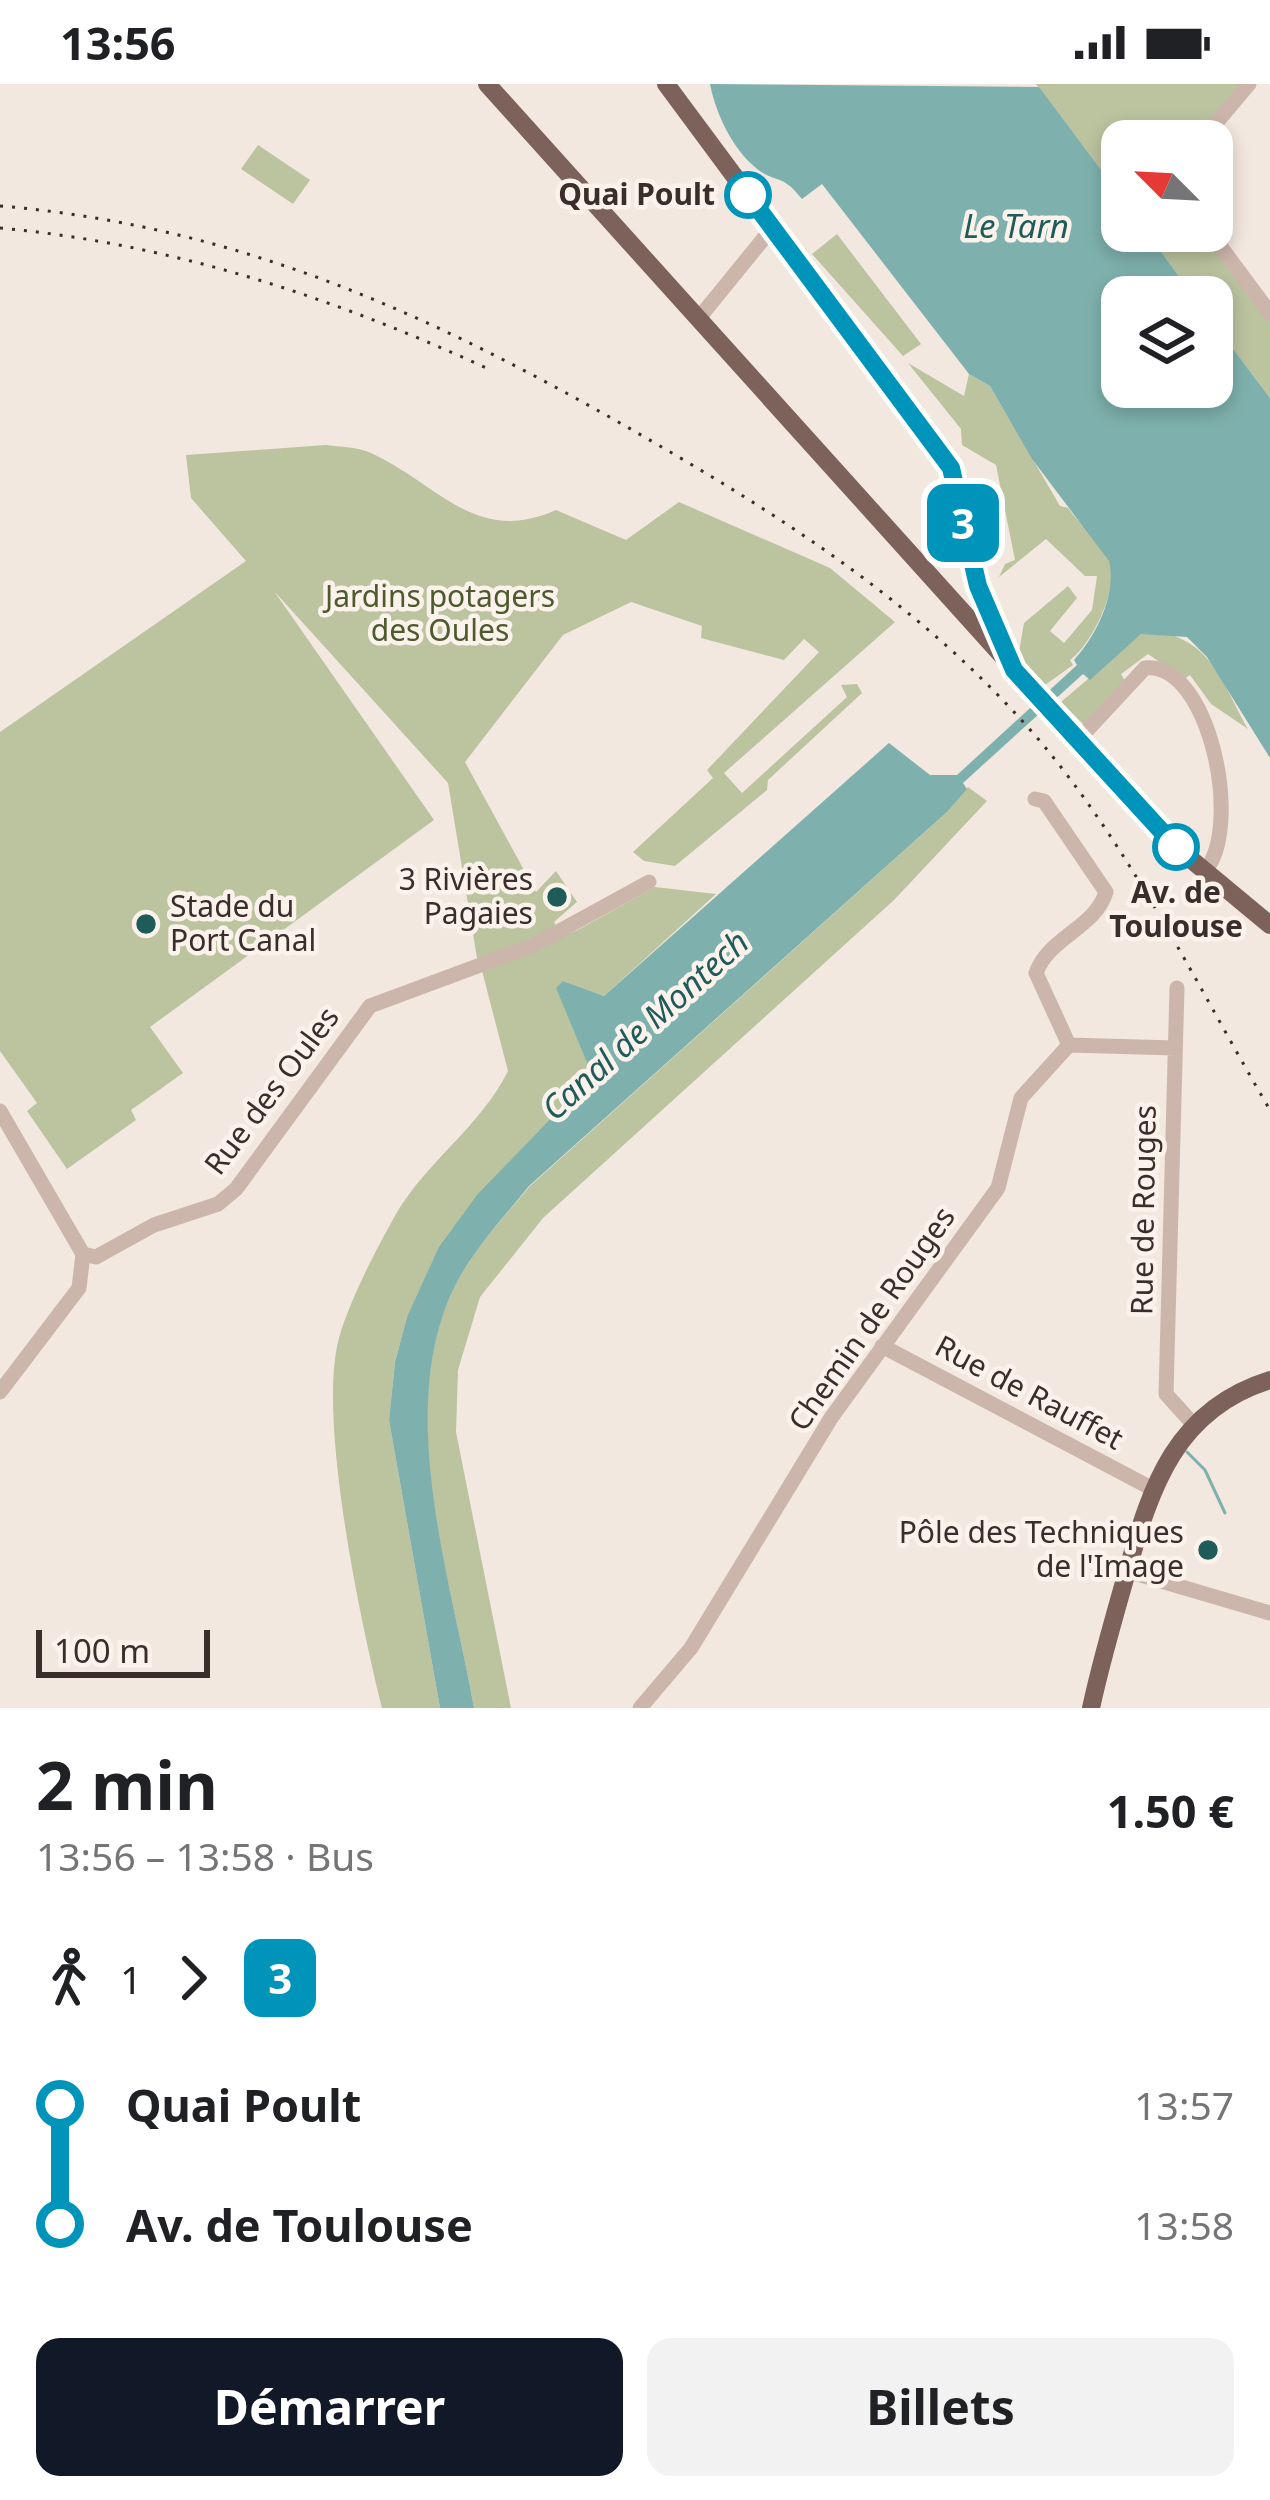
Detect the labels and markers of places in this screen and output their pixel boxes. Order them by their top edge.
place label: Quai Poult [558,173,715,214]
marker: Quai Poult [726,173,770,217]
marker: Av. de Toulouse [1154,825,1198,869]
place label: 3 Rivières Pagaies [399,858,533,933]
place label: Av. de Toulouse [1109,871,1243,946]
marker: 3 Rivières Pagaies [544,884,570,910]
place label: Stade du Port Canal [170,885,316,960]
marker: Stade du Port Canal [133,911,159,937]
place label: Pôle des Techniques de l'Image [899,1511,1184,1586]
marker: Pôle des Techniques de l'Image [1195,1537,1221,1563]

